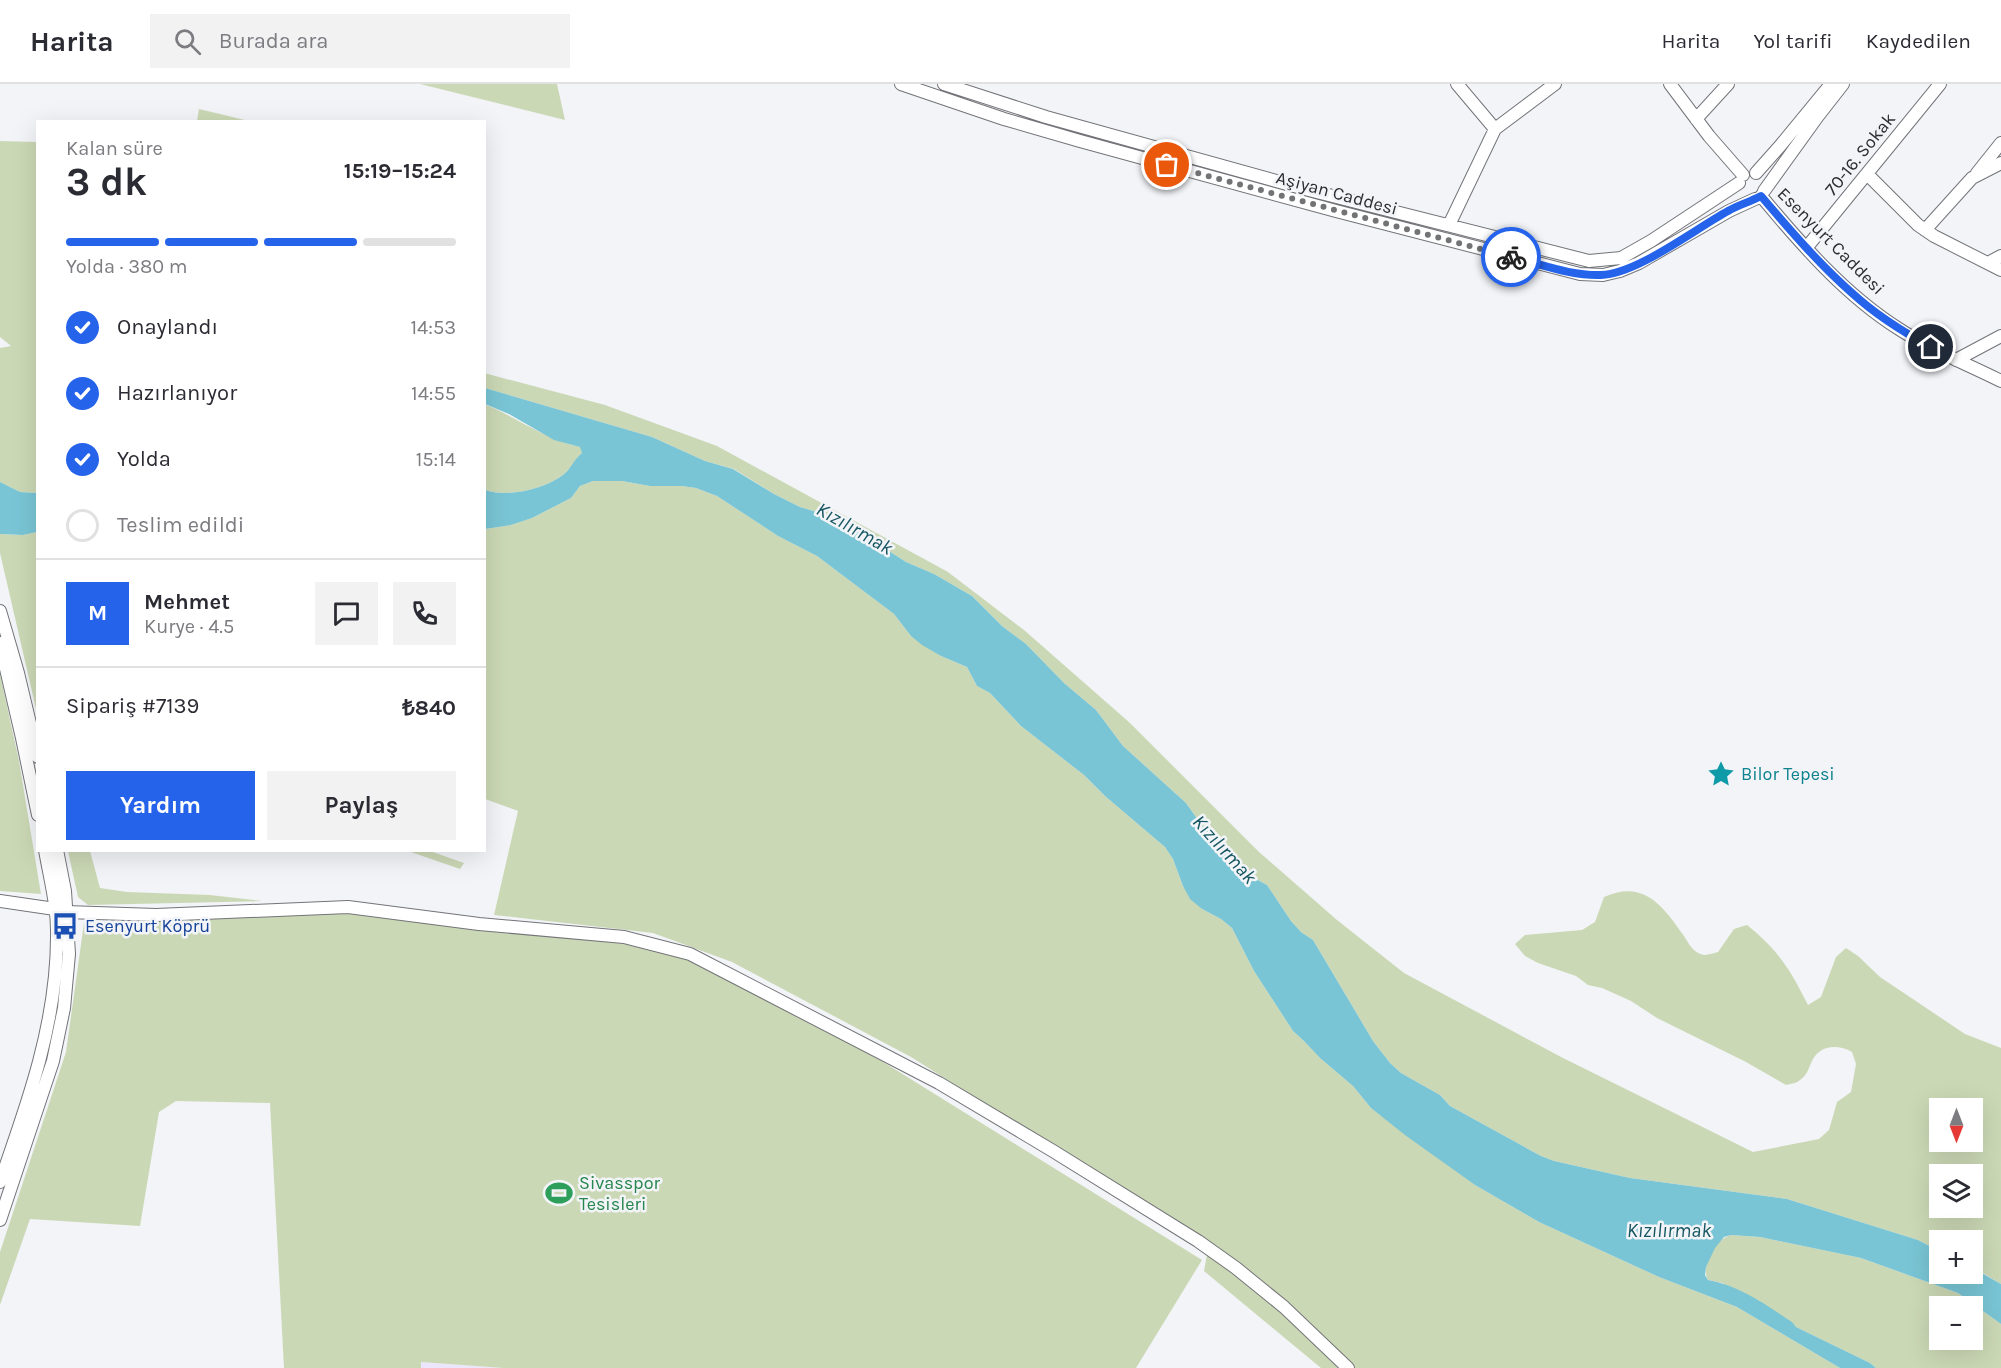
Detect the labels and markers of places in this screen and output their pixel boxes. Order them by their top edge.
pin [1141,139,1192,190]
pin [1905,321,1956,372]
place icon: Bilor Tepesi [1706,759,1736,789]
place label: Bilor Tepesi [1741,763,1835,785]
bus stop icon: Esenyurt Köprü [50,911,80,941]
place label: Esenyurt Köprü [85,915,210,937]
place label: Sivasspor Tesisleri [579,1172,660,1215]
sports icon: Sivasspor Tesisleri [544,1178,574,1208]

